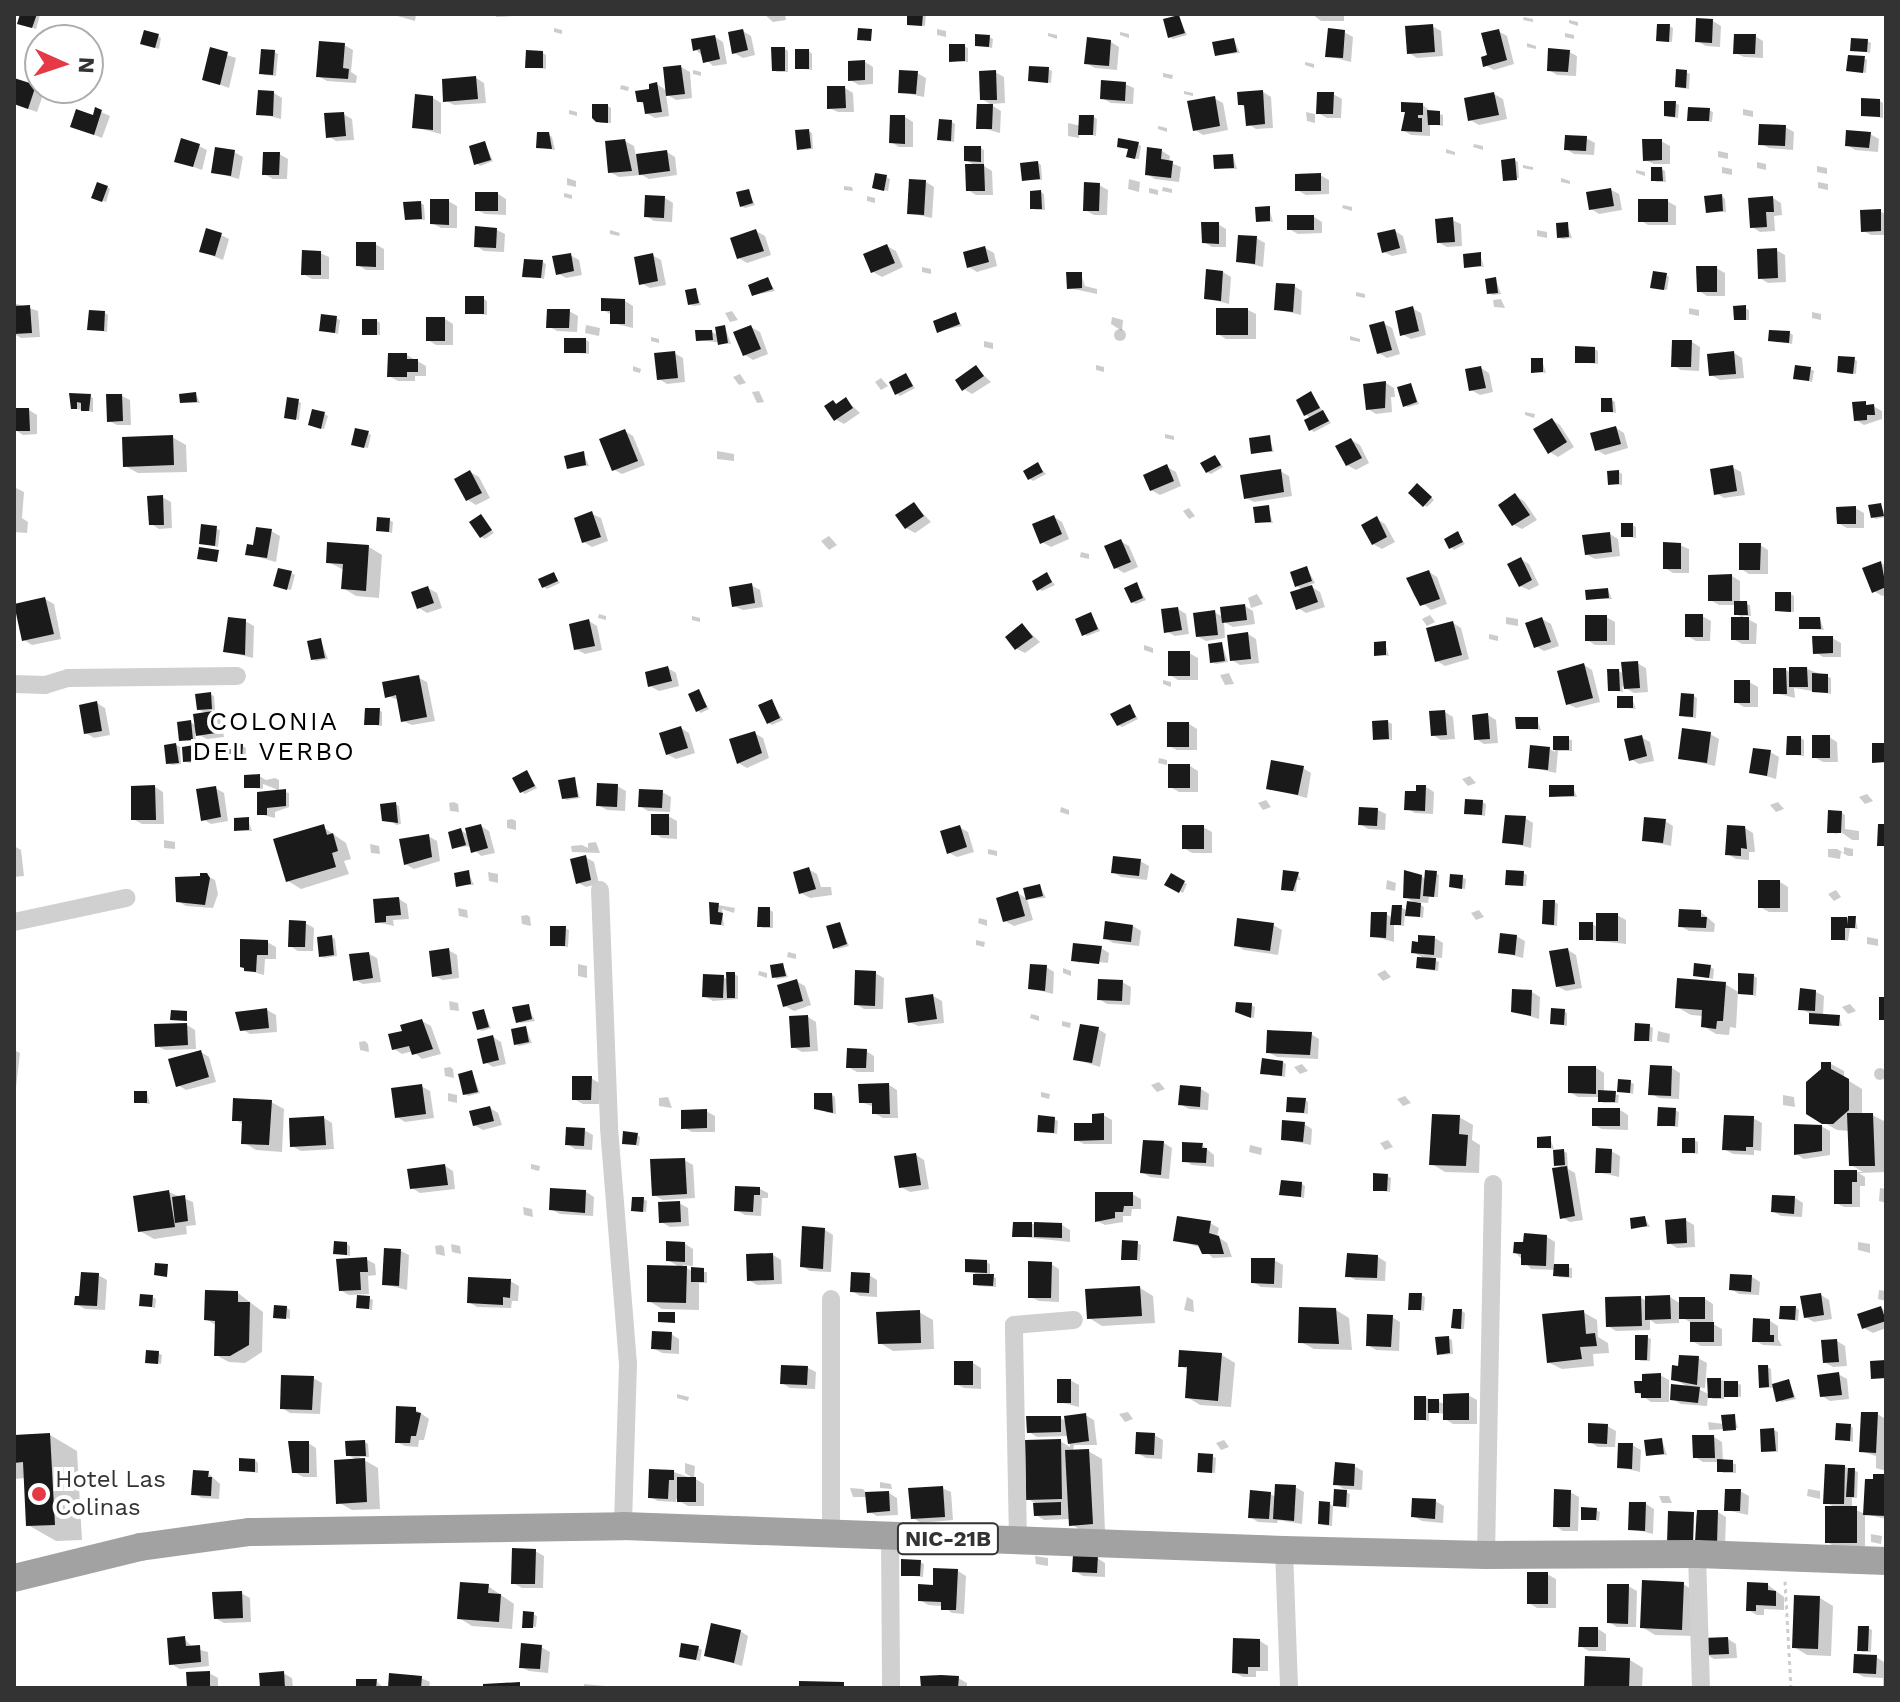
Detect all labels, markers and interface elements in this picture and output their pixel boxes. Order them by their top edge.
north arrow [24,24,104,104]
text: N [74,56,99,74]
district label: COLONIA DEL VERBO [192,706,356,768]
place label: Hotel Las Colinas [55,1466,167,1522]
marker: Hotel Las Colinas [30,1485,48,1503]
road number: NIC-21B [896,1521,1000,1557]

